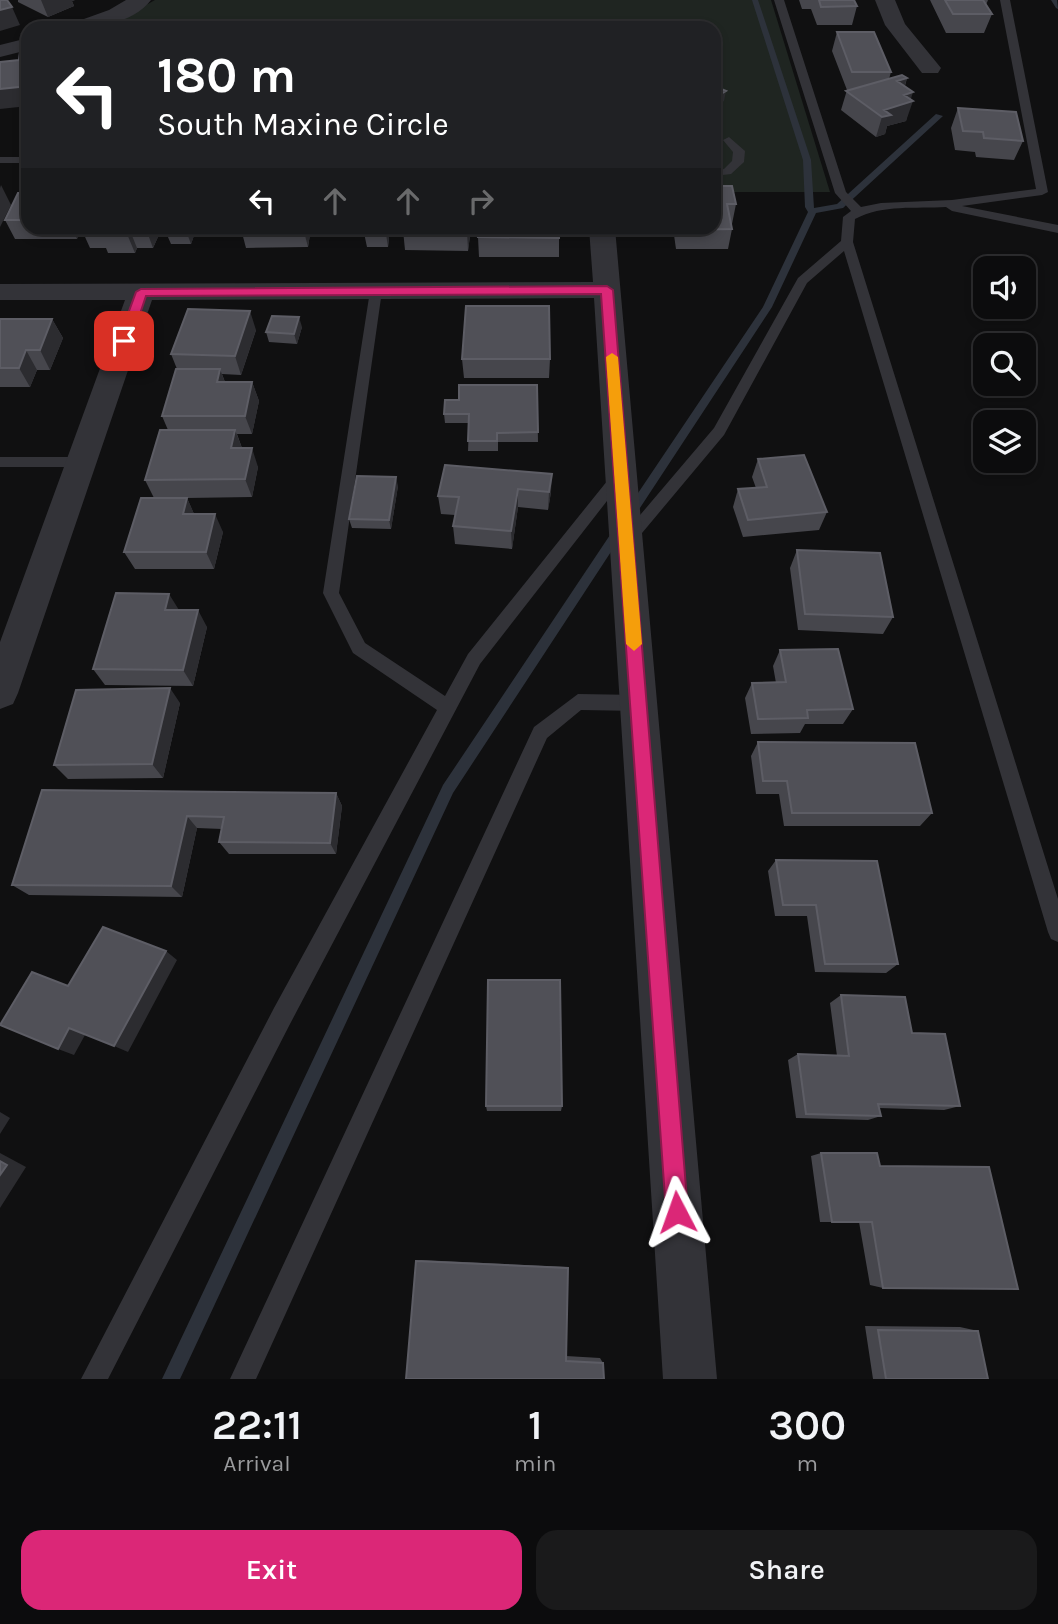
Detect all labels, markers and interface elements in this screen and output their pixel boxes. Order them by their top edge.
text: 180 m [157,47,296,104]
icon: left [42,49,133,140]
text: South Maxine Circle [157,106,449,143]
icon: left [243,182,281,220]
icon: ahead [316,182,354,220]
icon: ahead [389,182,427,220]
icon: right [462,182,500,220]
map controls [973,256,1036,473]
button: sound [973,256,1036,319]
pin [94,311,154,371]
icon: arrive [105,322,143,360]
button: search [973,333,1036,396]
button: layers [973,410,1036,473]
position arrow [640,1175,714,1249]
text: 22:11 [212,1400,302,1450]
text: 1 [528,1400,543,1450]
text: 300 [768,1400,846,1450]
text: Arrival [223,1450,291,1477]
text: min [514,1450,556,1477]
text: m [796,1450,818,1477]
button: Exit [21,1530,522,1610]
button: Share [536,1530,1037,1610]

